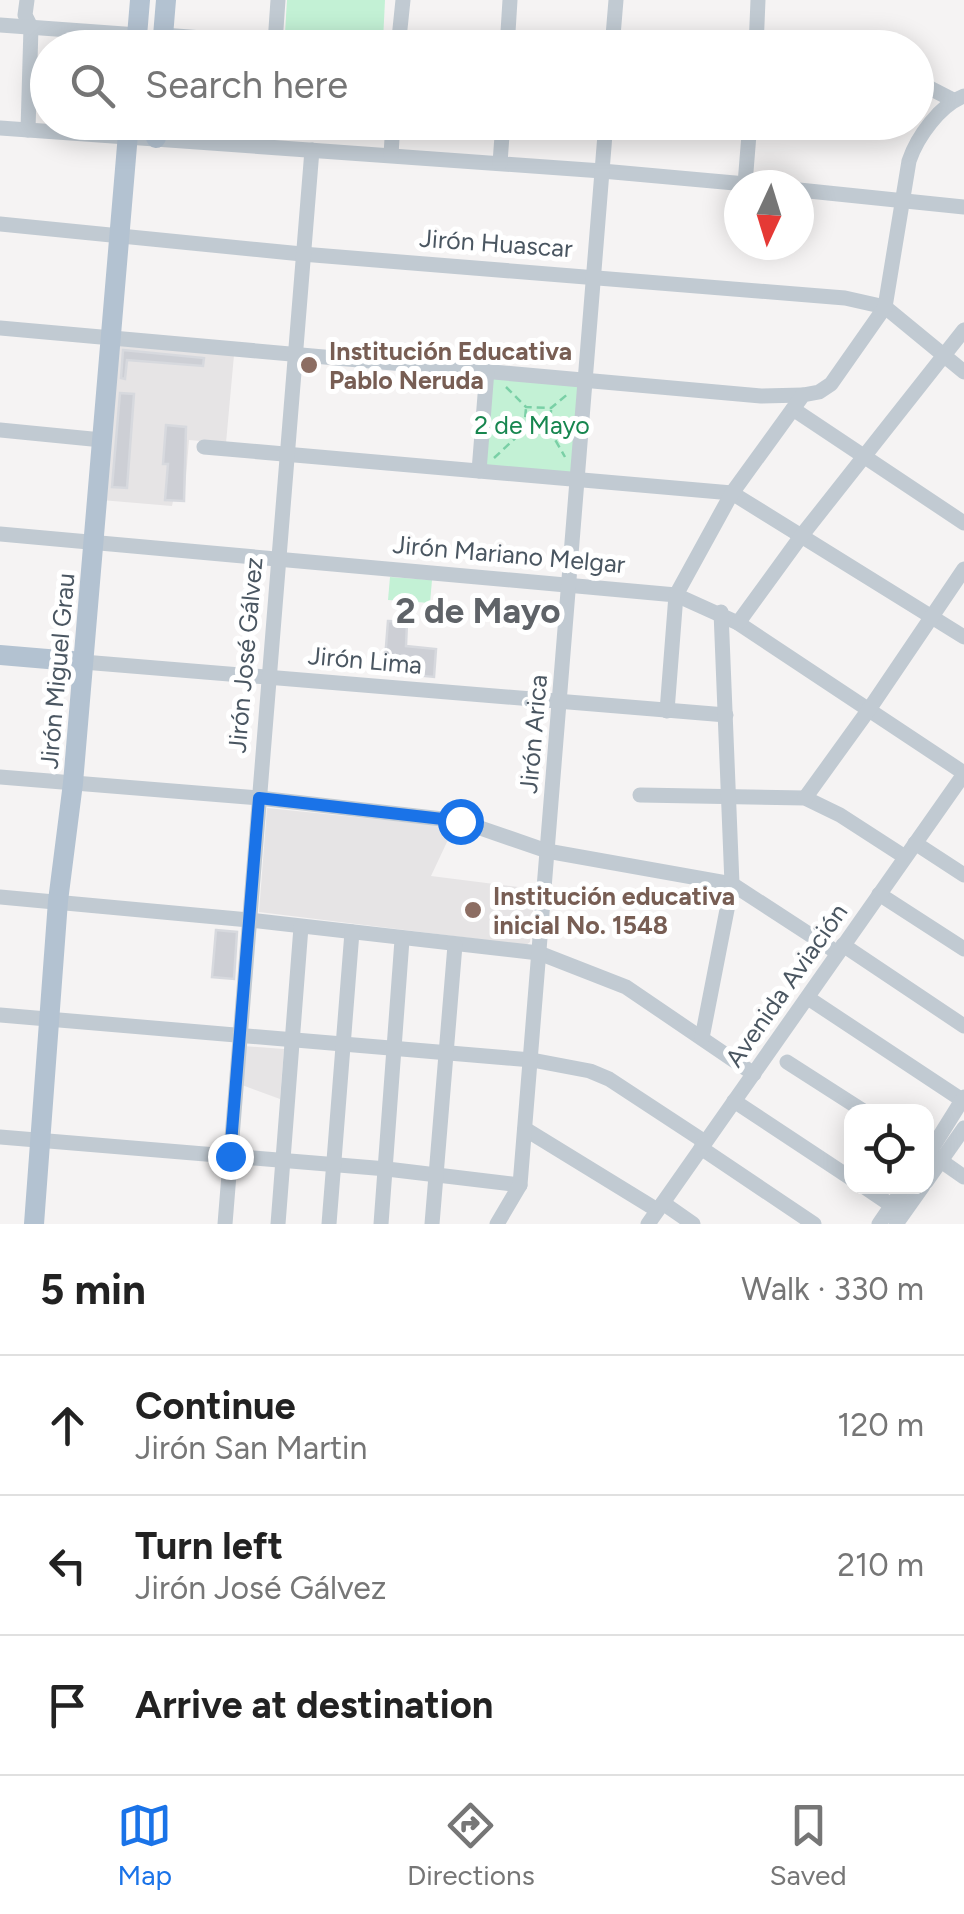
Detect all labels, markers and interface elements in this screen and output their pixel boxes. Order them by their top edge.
search box [30,30,934,140]
icon: search [65,58,120,113]
text: Search here [145,62,348,108]
north arrow [724,170,814,260]
street label: Jirón Huascar [418,223,574,263]
place label: Institución Educativa Pablo Neruda [329,336,572,395]
marker: Institución Educativa Pablo Neruda [298,354,320,376]
park label: 2 de Mayo [474,410,590,440]
street label: Jirón Mariano Melgar [391,529,627,579]
street label: Jirón José Gálvez [221,556,269,754]
street label: Jirón Miguel Grau [33,572,81,770]
district label: 2 de Mayo [395,590,561,632]
street label: Jirón Lima [307,640,423,680]
street label: Jirón Arica [513,673,553,795]
route start [438,799,484,845]
place label: Institución educativa inicial No. 1548 [493,881,735,940]
street label: Avenida Aviación [719,898,853,1072]
marker: Institución educativa inicial No. 1548 [462,899,484,921]
map controls [844,1104,934,1194]
button: locate [844,1104,934,1194]
route end [208,1134,254,1180]
text: 5 min [40,1264,146,1315]
text: Walk · 330 m [741,1270,924,1308]
text: Continue [135,1383,296,1429]
icon: ahead [40,1398,95,1453]
text: 120 m [837,1406,924,1444]
text: Jirón San Martin [135,1429,367,1467]
text: Turn left [135,1523,283,1569]
icon: left [40,1538,95,1593]
text: 210 m [837,1546,924,1584]
text: Jirón José Gálvez [135,1569,387,1607]
icon: arrive [40,1678,95,1733]
text: Arrive at destination [135,1682,493,1728]
tab: Map [117,1798,172,1892]
tab: Directions [407,1798,535,1892]
tab: Saved [769,1798,847,1892]

